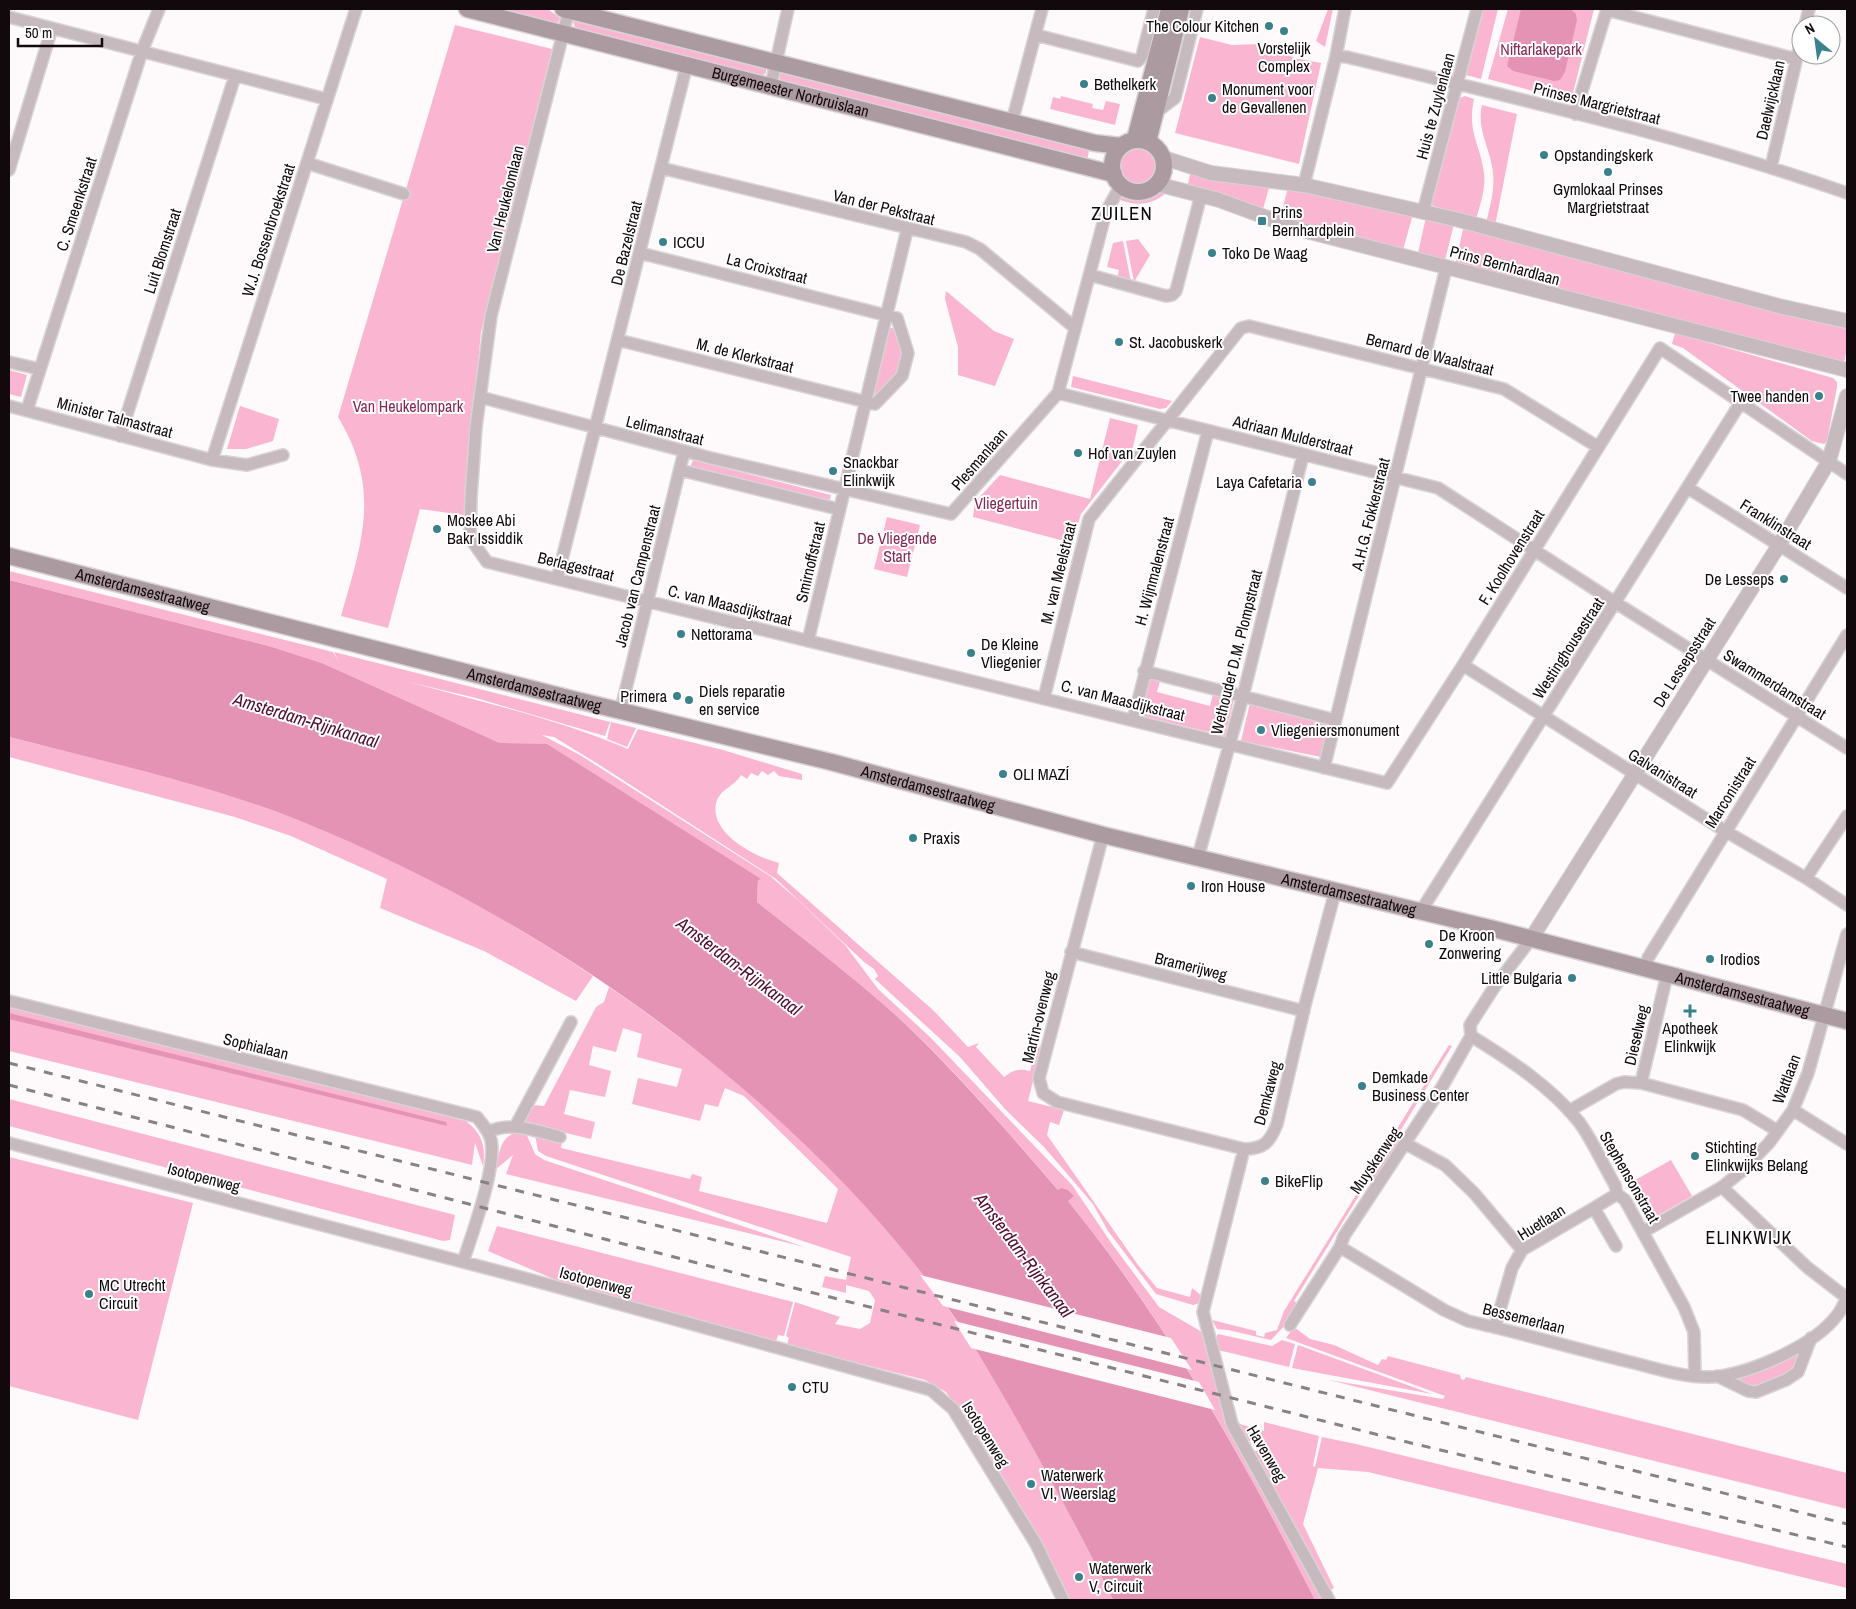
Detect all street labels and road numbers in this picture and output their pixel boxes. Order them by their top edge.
street label: Huis te Zuylenlaan [1410,50,1460,162]
street label: Daelwijcklaan [1750,58,1790,142]
street label: Burgemeester Norbruislaan [710,61,871,122]
street label: Prinses Margrietstraat [1531,77,1663,129]
street label: Van Heukelomlaan [481,143,529,255]
street label: C. Smeenkstraat [50,154,102,254]
street label: W.J. Bossenbroekstraat [236,160,300,299]
street label: Van der Pekstraat [831,184,937,230]
street label: De Bazelstraat [605,198,647,287]
street label: Luit Blomstraat [138,205,186,296]
street label: Prins Bernhardlaan [1448,240,1562,290]
street label: La Croixstraat [724,247,810,289]
street label: Bernard de Waalstraat [1364,328,1496,381]
street label: M. de Klerkstraat [694,332,796,378]
street label: Minister Talmastraat [55,391,176,443]
street label: Adriaan Mulderstraat [1230,409,1355,461]
street label: Lelimanstraat [624,410,707,450]
street label: Plesmanlaan [946,423,1012,495]
street label: A.H.G. Fokkerstraat [1345,455,1395,574]
street label: Franklinstraat [1736,493,1816,555]
street label: Jacob van Campenstraat [609,502,665,649]
street label: F. Koolhovenstraat [1473,505,1549,609]
street label: H. Wijnmalenstraat [1129,514,1179,628]
street label: Smirnoffstraat [790,519,830,605]
street label: M. van Meelstraat [1035,519,1081,626]
street label: Berlagestraat [535,546,617,586]
street label: Amsterdamsestraatweg [72,562,213,618]
street label: Wethouder D.M. Plompstraat [1205,567,1267,737]
street label: C. van Maasdijkstraat [666,579,795,631]
street label: Westinghousestraat [1527,593,1609,703]
street label: De Lessepsstraat [1648,613,1721,711]
street label: Swammerdamstraat [1719,644,1831,725]
street label: Amsterdamsestraatweg [464,662,605,717]
street label: C. van Maasdijkstraat [1059,674,1188,726]
street label: Galvanistraat [1624,743,1702,803]
street label: Marconistraat [1699,752,1761,832]
street label: Amsterdamsestraatweg [858,759,998,817]
street label: Amsterdamsestraatweg [1278,867,1419,921]
street label: Bramerijweg [1153,946,1230,986]
street label: Amsterdamsestraatweg [1672,965,1813,1022]
street label: Martin-ovenweg [1016,968,1060,1065]
street label: Dieselweg [1618,1002,1654,1067]
street label: Sophialaan [221,1027,291,1065]
street label: Wattlaan [1767,1051,1805,1107]
street label: Demkaweg [1248,1058,1286,1128]
street label: Muyskenweg [1344,1122,1406,1198]
street label: Stephensonstraat [1595,1127,1665,1227]
street label: Isotopenweg [165,1157,243,1197]
street label: Huetlaan [1513,1199,1569,1245]
street label: Isotopenweg [557,1261,635,1301]
street label: Bessemerlaan [1481,1297,1567,1339]
street label: Isotopenweg [957,1397,1015,1472]
street label: Havenweg [1242,1421,1292,1486]

